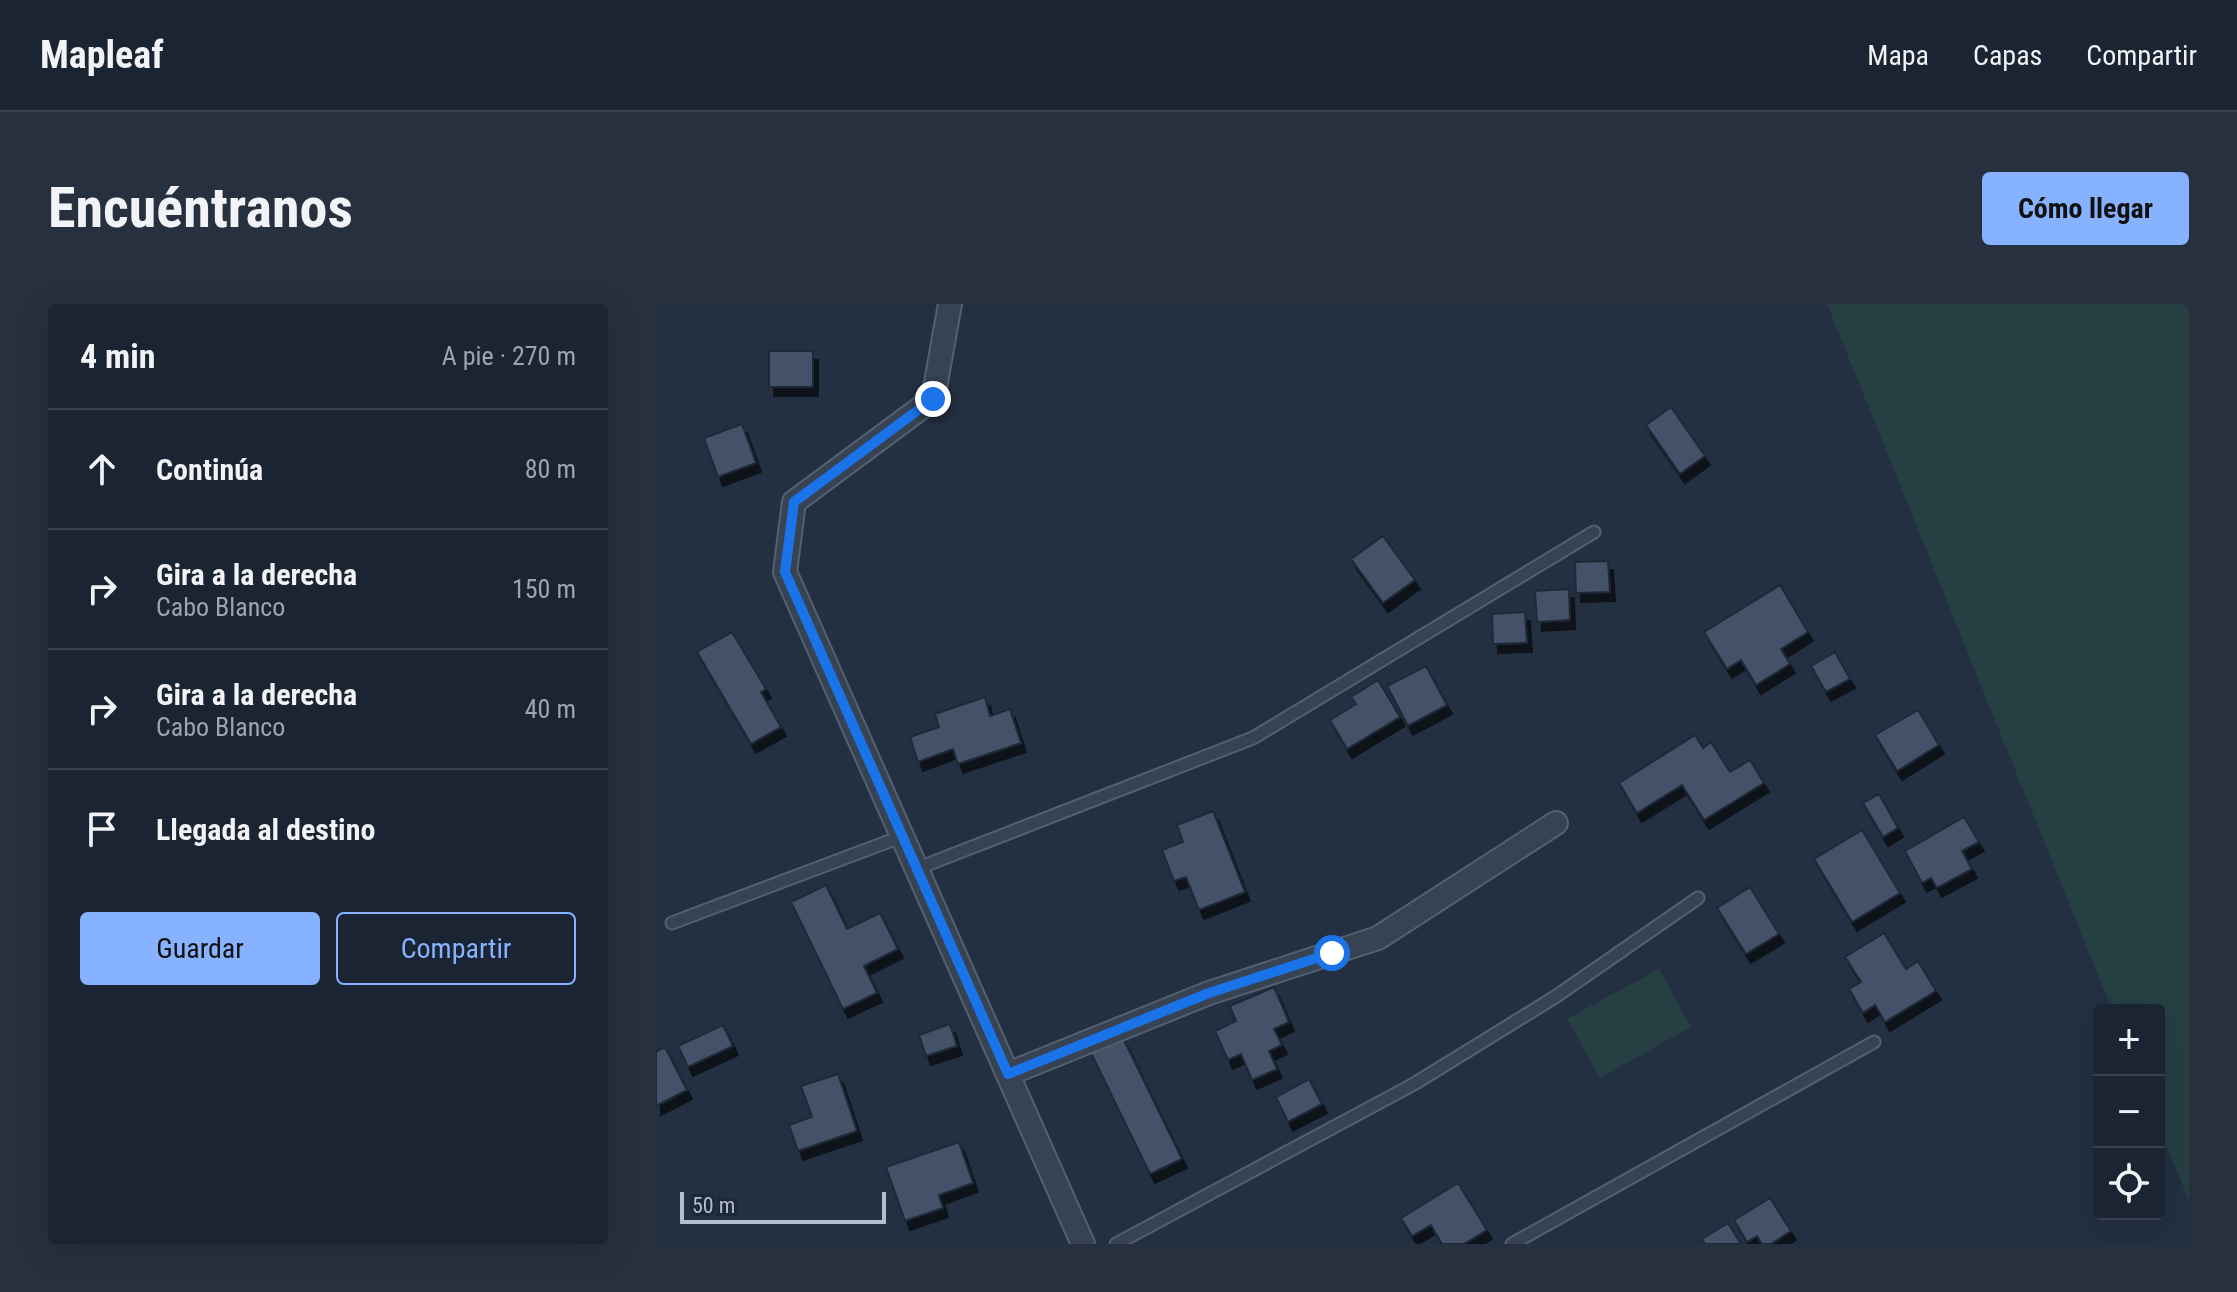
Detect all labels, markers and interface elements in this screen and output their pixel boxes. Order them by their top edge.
text: Mapleaf [40,33,164,77]
text: Mapa [1867,39,1929,72]
text: Capas [1973,39,2042,72]
text: Compartir [2086,39,2197,72]
button: Cómo llegar [1982,172,2189,245]
text: Encuéntranos [48,175,353,241]
text: 4 min [80,336,156,376]
text: A pie · 270 m [442,341,576,371]
route end [915,381,951,417]
icon: ahead [80,447,124,491]
text: Continúa [156,452,263,487]
text: 80 m [525,454,576,484]
text: Gira a la derecha [156,557,357,592]
icon: right [80,567,124,611]
text: 150 m [512,574,576,604]
text: Cabo Blanco [156,592,285,622]
text: Gira a la derecha [156,677,357,712]
icon: right [80,687,124,731]
text: 40 m [525,694,576,724]
text: Cabo Blanco [156,712,285,742]
icon: arrive [80,807,124,851]
text: Llegada al destino [156,812,375,847]
button: Guardar [80,912,320,985]
button: Compartir [336,912,576,985]
route start [1314,935,1350,971]
map controls [2093,1004,2165,1220]
button: + [2093,1004,2165,1076]
button: − [2093,1076,2165,1148]
button: locate [2093,1148,2165,1220]
scale bar [680,1188,886,1224]
text: 50 m [692,1193,735,1218]

